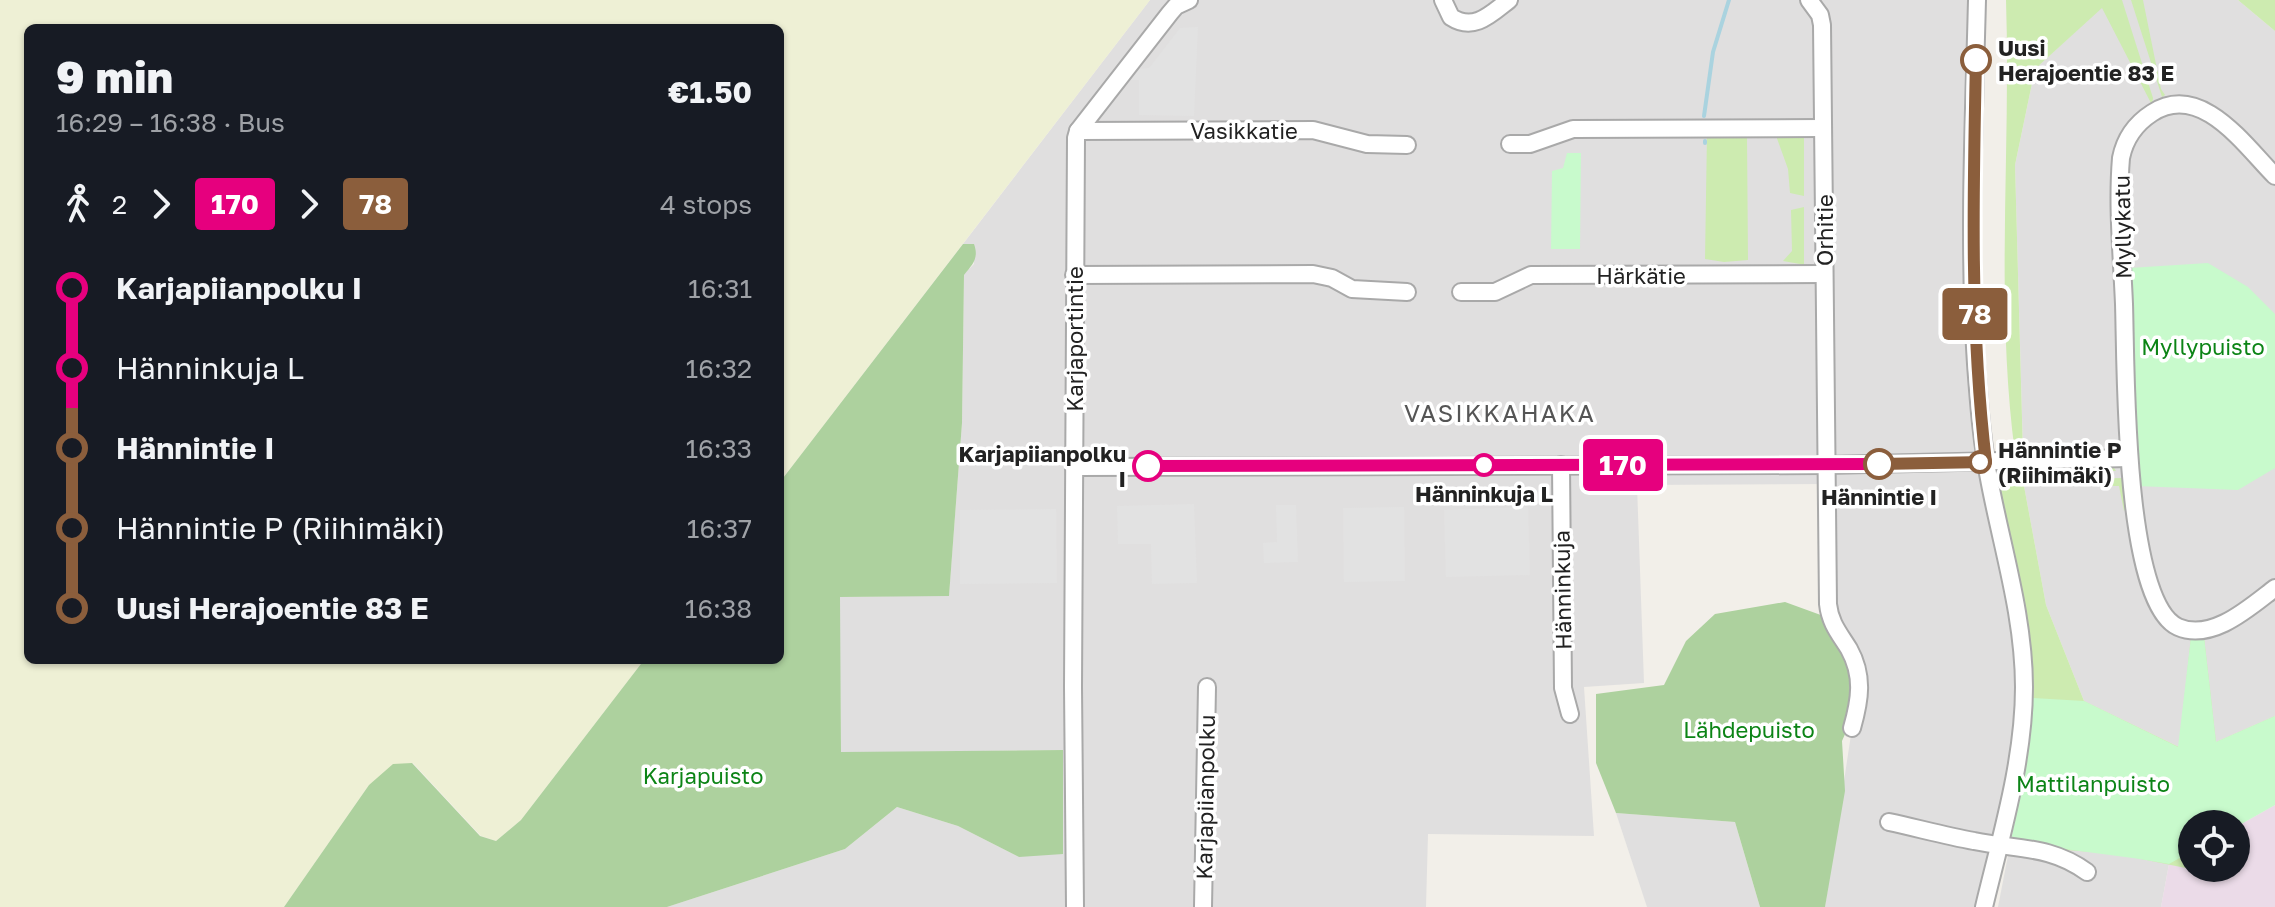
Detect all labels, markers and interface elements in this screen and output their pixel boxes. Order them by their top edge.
place label: Uusi Herajoentie 83 E [1998,34,2174,86]
marker: Uusi Herajoentie 83 E [1961,45,1991,75]
text: 9 min [56,50,173,103]
text: €1.50 [668,74,752,110]
text: 16:29 – 16:38 · Bus [56,107,285,138]
street label: Vasikkatie [1190,117,1298,144]
street label: Myllykatu [2108,175,2136,279]
icon: walk [56,182,100,226]
icon: forward [139,182,183,226]
icon: forward [287,182,331,226]
text: 170 [211,187,259,220]
text: 78 [359,187,392,220]
text: 2 [112,189,127,220]
text: 4 stops [660,189,752,220]
street label: Orhitie [1811,194,1838,266]
street label: Härkätie [1596,262,1686,289]
street label: Karjaportintie [1061,266,1088,412]
text: Karjapiianpolku I [116,270,362,306]
text: 16:31 [688,273,752,304]
line badge: 78 [1939,288,2011,340]
text: 78 [1958,297,1992,330]
park label: Myllypuisto [2141,333,2265,360]
text: Hänninkuja L [116,350,304,386]
text: 16:32 [686,353,752,384]
district label: VASIKKAHAKA [1404,398,1596,427]
text: Hännintie I [116,430,275,466]
text: 16:33 [685,433,752,464]
place label: Hännintie P (Riihimäki) [1998,436,2122,488]
line badge: 170 [1577,439,1669,491]
place label: Karjapiianpolku I [959,440,1126,492]
text: 170 [1599,448,1647,481]
marker: Hännintie I [1864,449,1894,479]
marker: Karjapiianpolku I [1133,451,1163,481]
marker: Hännintie P (Riihimäki) [1969,451,1991,473]
marker: Hänninkuja L [1473,454,1495,476]
place label: Hänninkuja L [1415,480,1554,507]
place label: Hännintie I [1821,483,1937,510]
text: Hännintie P (Riihimäki) [116,510,445,546]
text: 16:37 [687,513,752,544]
street label: Hänninkuja [1547,530,1577,650]
text: Uusi Herajoentie 83 E [116,590,429,626]
text: 16:38 [685,593,752,624]
street label: Karjapiianpolku [1190,714,1220,880]
park label: Lähdepuisto [1683,716,1815,743]
park label: Karjapuisto [643,762,763,789]
park label: Mattilanpuisto [2016,770,2170,797]
map controls [2178,810,2250,882]
button: locate [2178,810,2250,882]

